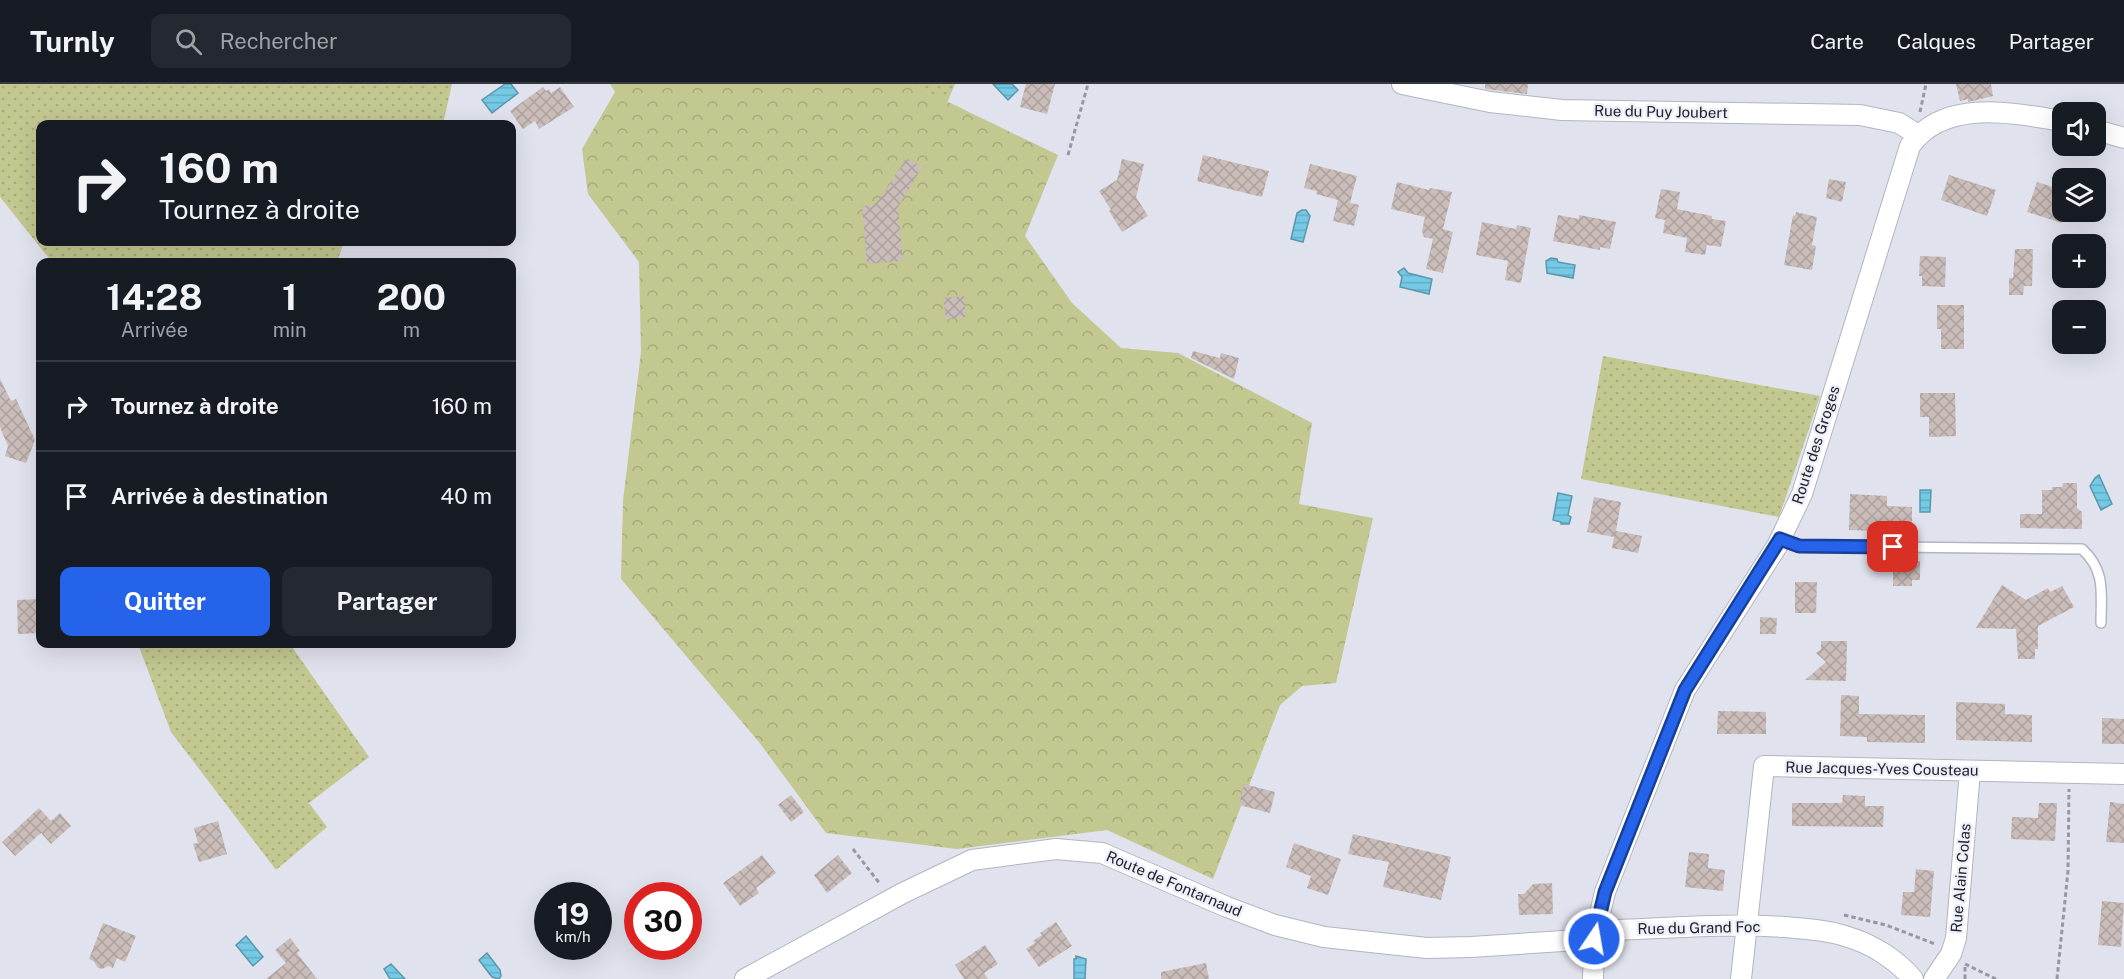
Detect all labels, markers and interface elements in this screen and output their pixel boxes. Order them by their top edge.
search box [151,14,571,68]
text: Turnly [30,25,115,58]
icon: search [172,25,205,58]
text: Rechercher [220,28,338,54]
text: Carte [1810,29,1864,54]
text: Calques [1897,29,1976,54]
text: Partager [2009,29,2094,54]
street label: Rue du Puy Joubert [1594,102,1728,121]
map controls [2052,102,2106,354]
button: sound [2052,102,2106,156]
text: 160 m [159,143,279,192]
icon: right [60,144,138,222]
button: layers [2052,168,2106,222]
text: Tournez à droite [159,193,360,225]
button: + [2052,234,2106,288]
text: 14:28 [106,276,203,318]
text: 1 [282,276,297,318]
text: 200 [377,276,446,318]
button: − [2052,300,2106,354]
text: Arrivée [121,318,188,342]
text: min [273,318,307,342]
text: m [403,318,420,342]
street label: Route des Groges [1788,384,1843,506]
icon: right [60,390,93,423]
text: Tournez à droite [111,393,279,419]
text: 160 m [432,393,492,419]
icon: arrive [60,480,93,513]
text: Arrivée à destination [111,483,328,509]
text: 40 m [440,483,492,509]
pin [1867,521,1918,572]
icon: arrive [1876,530,1909,563]
button: Quitter [60,567,270,636]
button: Partager [282,567,492,636]
street label: Rue Jacques-Yves Cousteau [1785,758,1979,779]
street label: Rue Alain Colas [1947,823,1974,933]
street label: Route de Fontarnaud [1104,847,1245,920]
speed limit sign: 30 [624,882,702,960]
text: 19 [557,896,589,932]
position arrow [1562,907,1626,971]
street label: Rue du Grand Foc [1637,918,1761,937]
text: km/h [555,928,591,945]

